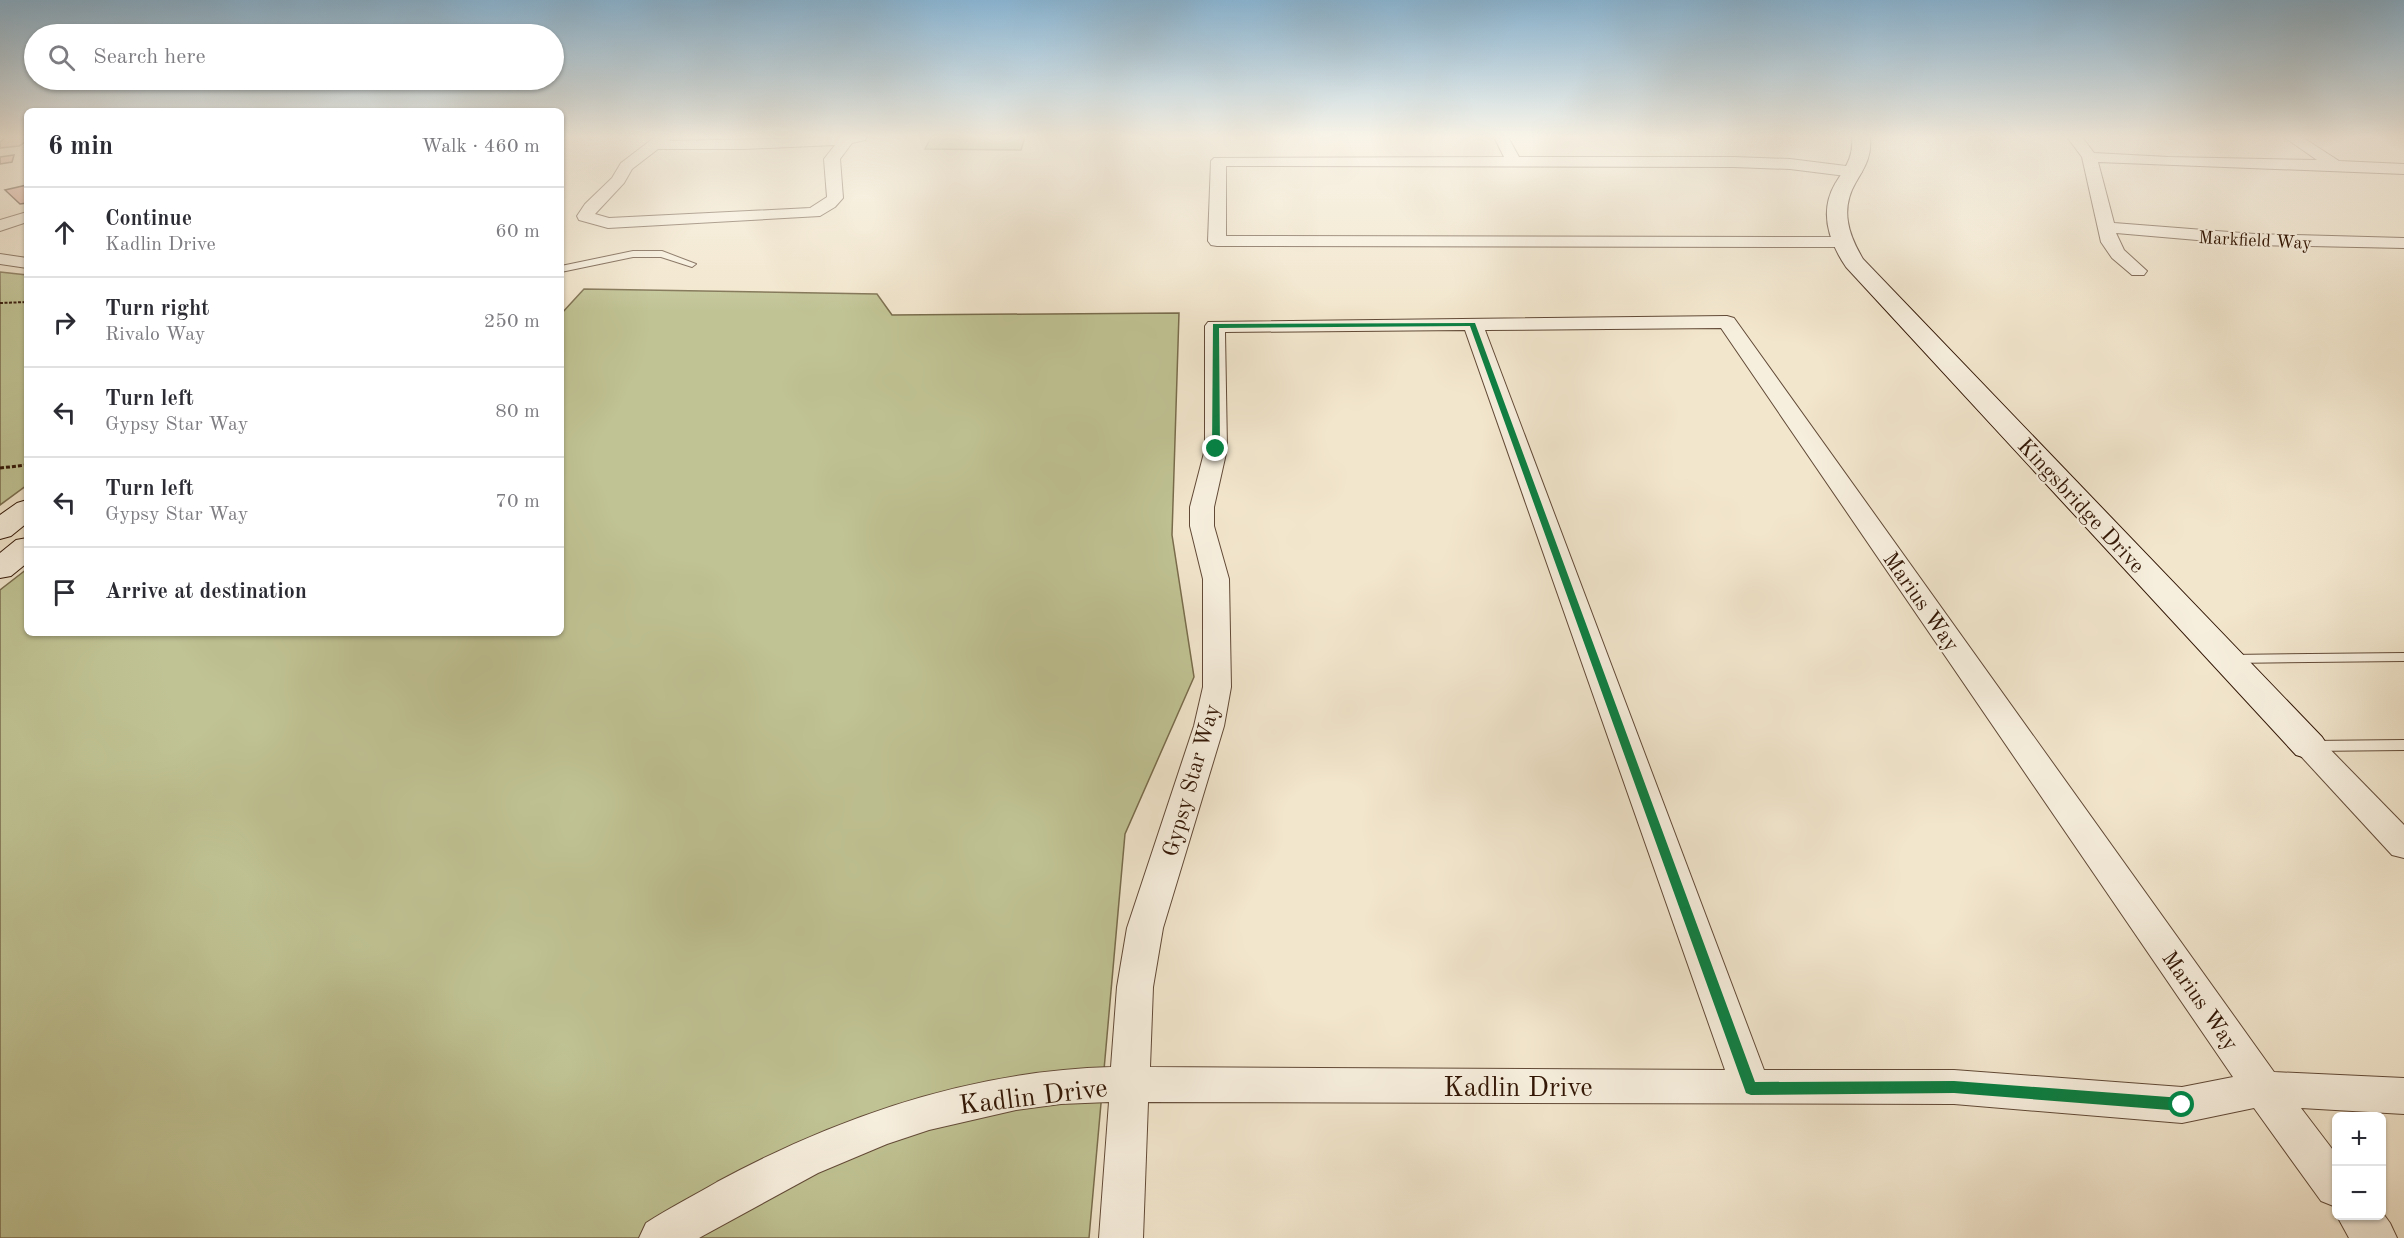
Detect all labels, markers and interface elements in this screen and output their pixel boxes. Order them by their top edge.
search box [24,24,564,90]
icon: search [45,41,78,74]
text: Search here [93,46,206,68]
text: 6 min [48,134,113,160]
text: Walk · 460 m [421,137,540,157]
text: Continue [105,208,192,230]
icon: ahead [48,216,81,249]
text: 60 m [495,222,540,242]
street label: Markfield Way [2198,229,2313,253]
text: Kadlin Drive [105,235,216,255]
text: Turn right [105,298,209,320]
icon: right [48,306,81,339]
text: 250 m [484,312,540,332]
text: Rivalo Way [105,325,205,345]
text: Turn left [105,388,194,410]
icon: left [48,396,81,429]
text: 80 m [495,402,540,422]
text: Gypsy Star Way [105,415,248,435]
route end [1202,435,1228,461]
street label: Kingsbridge Drive [2013,435,2148,578]
text: Turn left [105,478,194,500]
icon: left [48,486,81,519]
text: 70 m [495,492,540,512]
text: Gypsy Star Way [105,505,248,525]
street label: Marius Way [1878,548,1963,656]
icon: arrive [48,576,81,609]
text: Arrive at destination [105,581,307,603]
street label: Gypsy Star Way [1160,701,1224,859]
street label: Marius Way [2157,947,2242,1055]
street label: Kadlin Drive [957,1075,1109,1120]
street label: Kadlin Drive [1443,1075,1593,1102]
route start [2168,1091,2194,1117]
map controls [2332,1112,2386,1220]
button: + [2332,1112,2386,1166]
button: − [2332,1166,2386,1220]

